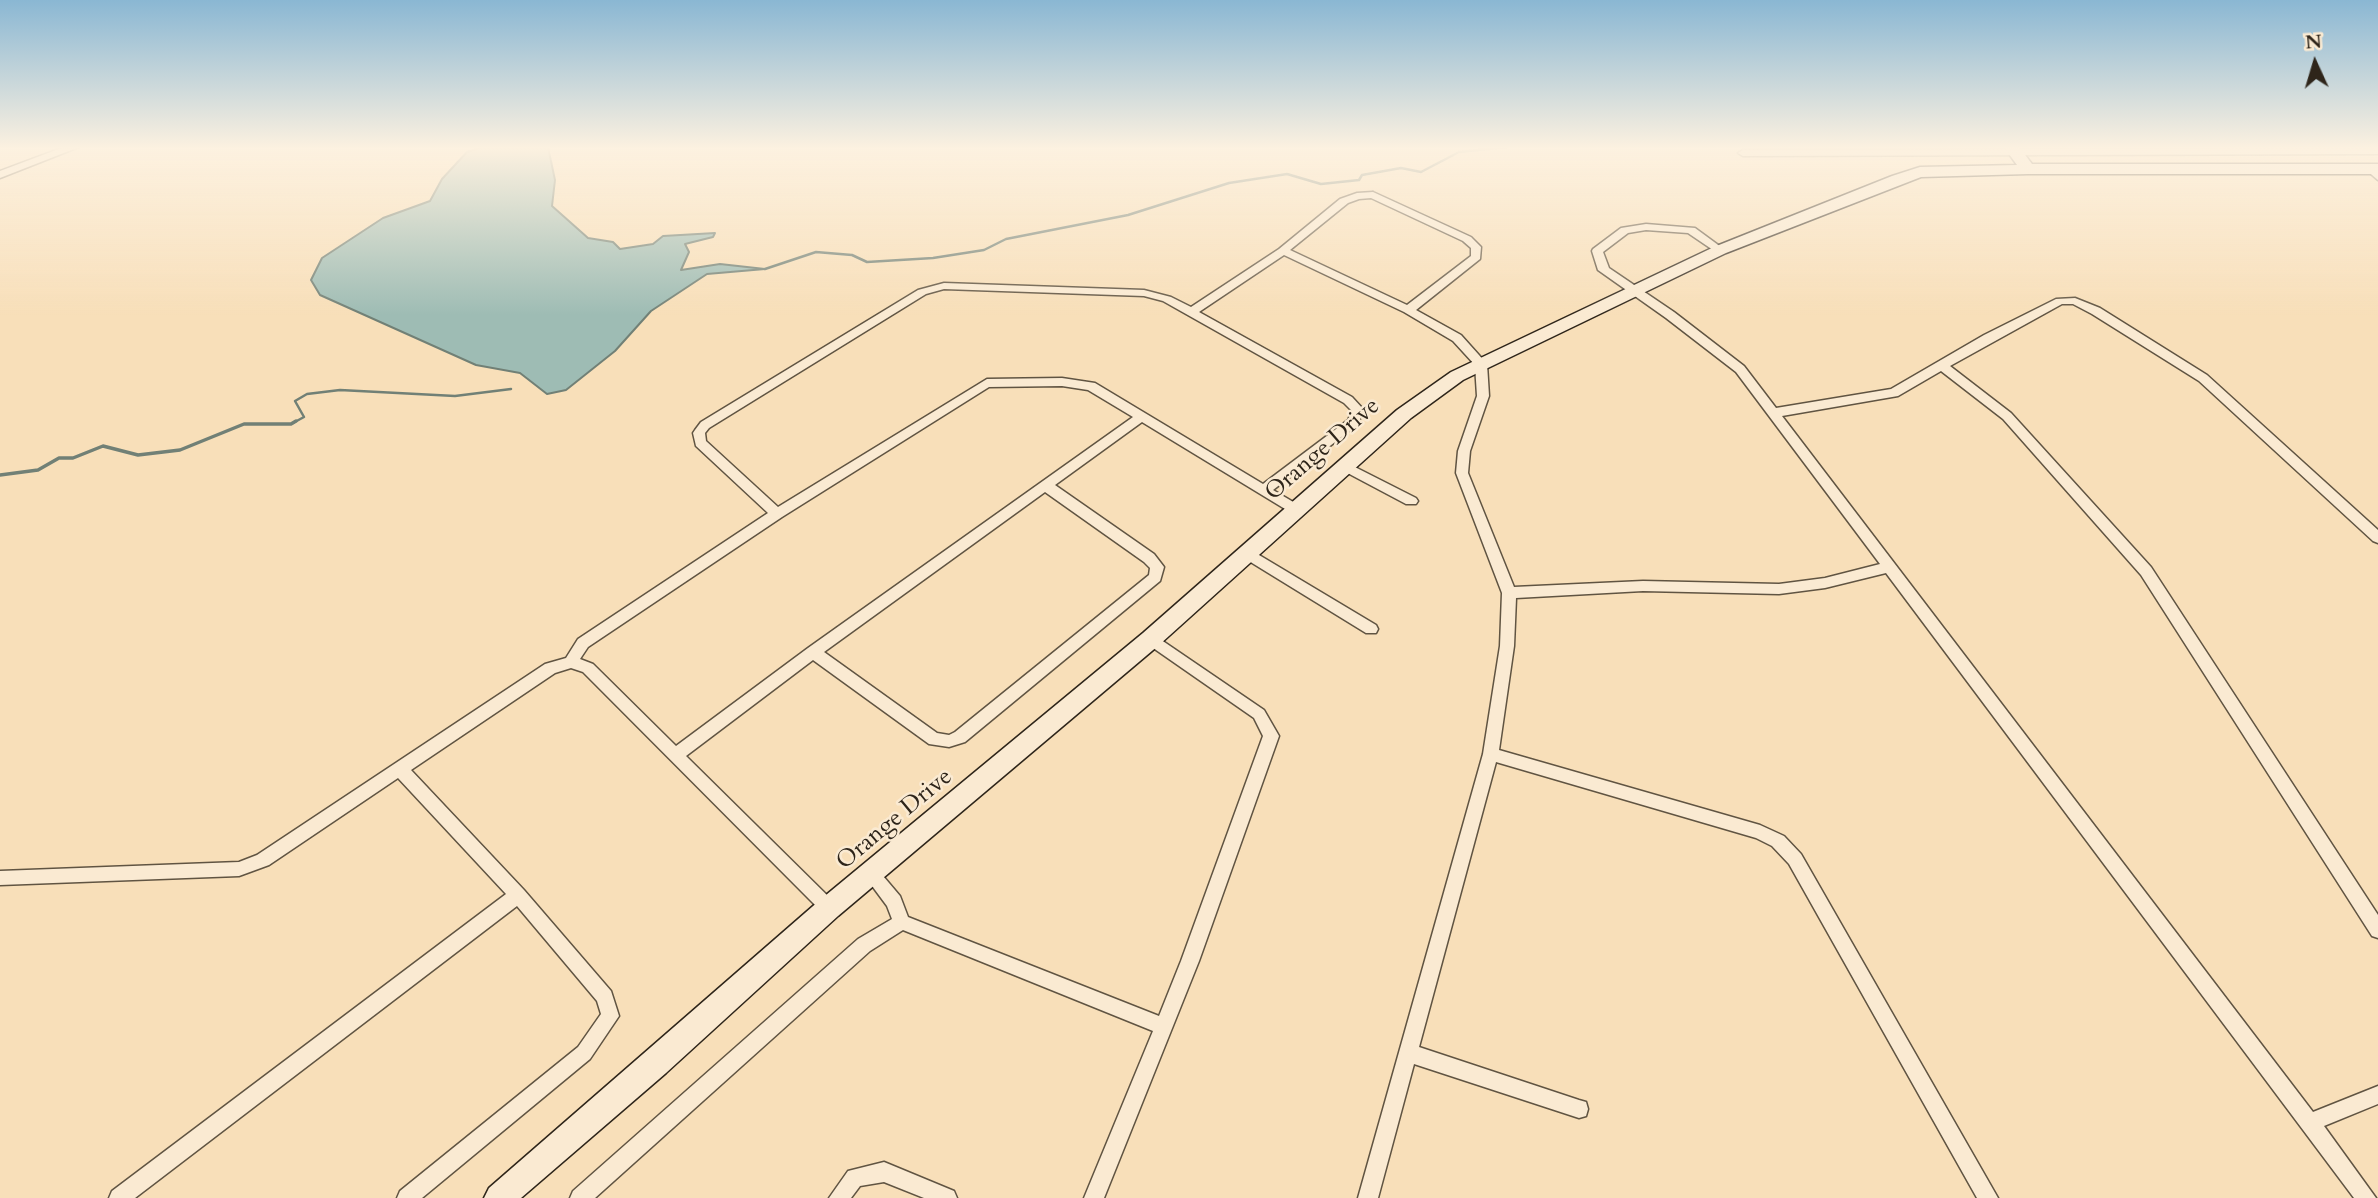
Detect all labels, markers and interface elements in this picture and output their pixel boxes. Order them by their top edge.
north arrow [2280,28,2350,98]
text: N [2304,29,2323,56]
street label: Orange Drive [1260,392,1386,508]
street label: Orange Drive [831,763,959,877]

